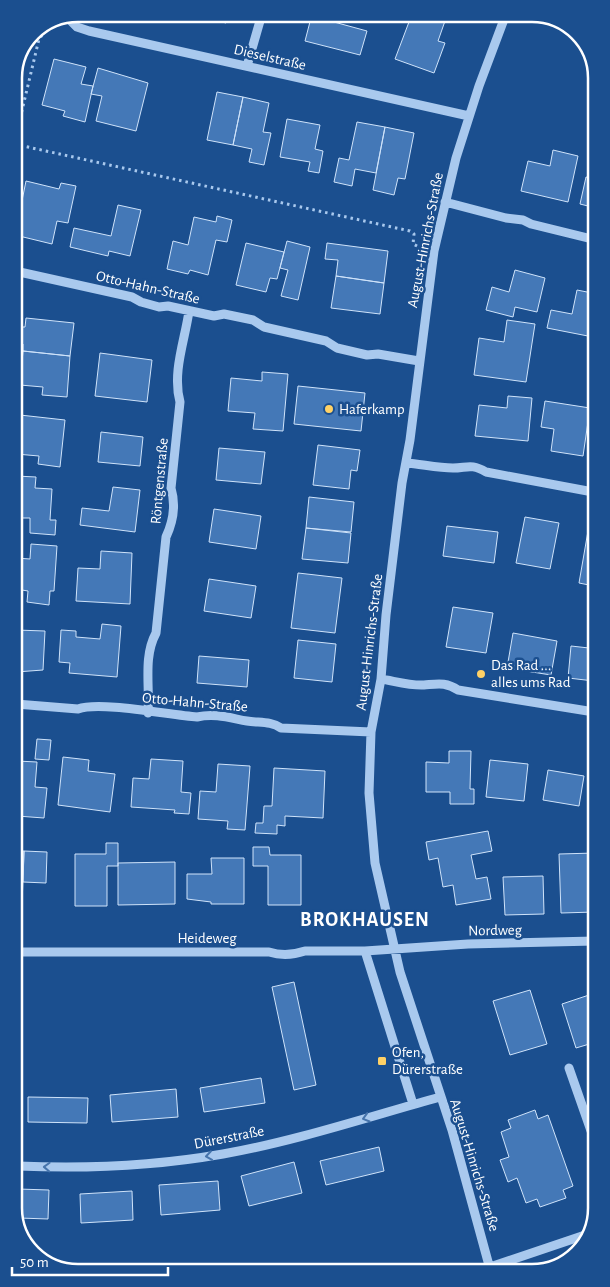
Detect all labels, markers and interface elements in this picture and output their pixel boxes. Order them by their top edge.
street label: Dieselstraße [232,42,308,73]
street label: August-Hinrichs-Straße [405,171,446,309]
street label: Otto-Hahn-Straße [95,268,201,307]
place label: Haferkamp [339,402,405,417]
marker: Haferkamp [323,403,335,415]
street label: Röntgenstraße [148,437,171,525]
street label: August-Hinrichs-Straße [354,573,385,711]
place label: Das Rad ... alles ums Rad [491,658,571,690]
marker: Das Rad ... alles ums Rad [475,668,487,680]
street label: Otto-Hahn-Straße [141,690,248,715]
district label: BROKHAUSEN [300,910,430,930]
street label: Nordweg [468,923,523,938]
street label: Heideweg [177,931,237,946]
place label: Ofen, Dürerstraße [392,1045,463,1077]
marker: Ofen, Dürerstraße [376,1055,388,1067]
street label: August-Hinrichs-Straße [447,1097,502,1233]
one-way arrow [363,1112,371,1122]
street label: Dürerstraße [193,1123,265,1152]
one-way arrow [204,1150,213,1160]
one-way arrow [43,1162,50,1172]
scale bar [12,1244,169,1276]
text: 50 m [20,1255,49,1270]

